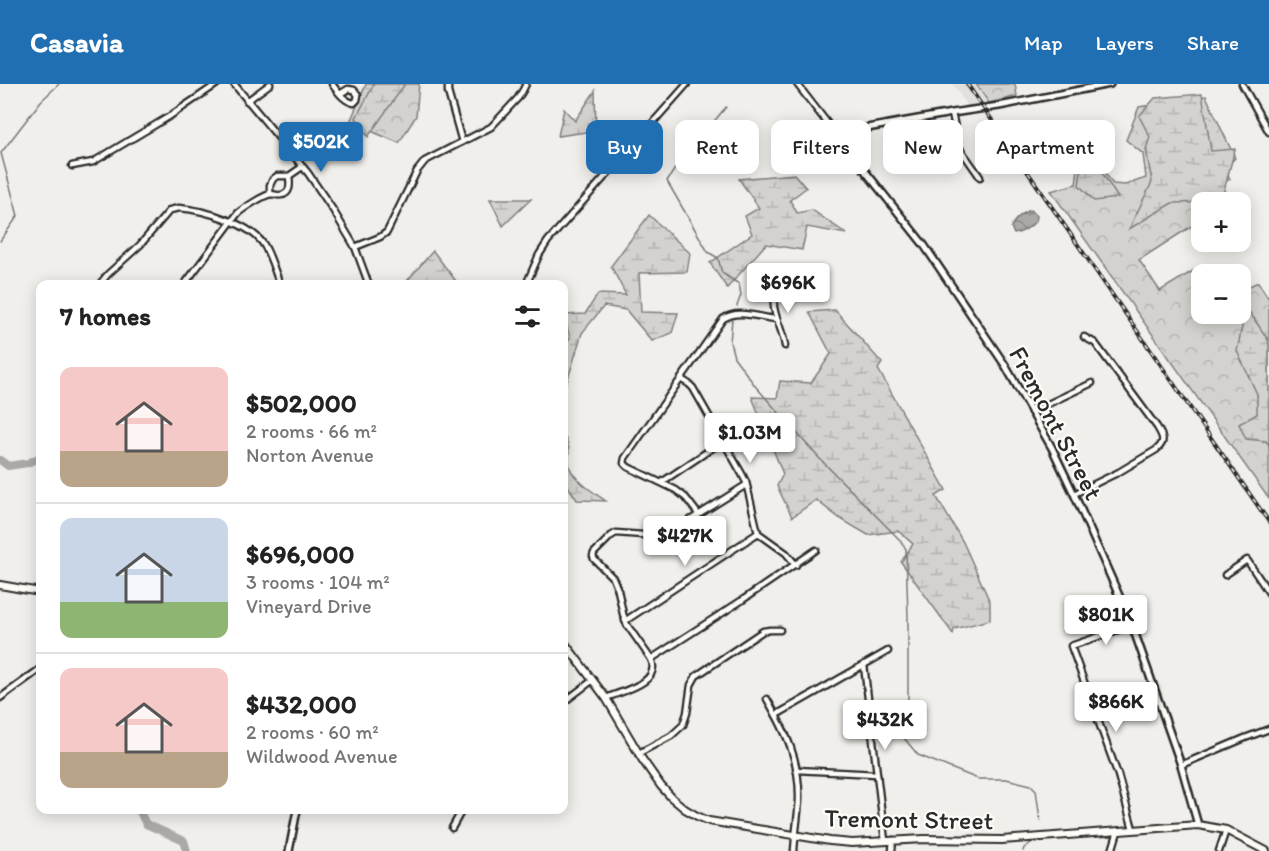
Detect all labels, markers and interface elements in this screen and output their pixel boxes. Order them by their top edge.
text: Casavia [30,25,124,59]
text: Map [1024,30,1063,55]
text: Layers [1096,30,1154,55]
text: Share [1187,30,1239,55]
chip: Buy [586,120,663,174]
chip: Rent [675,120,759,174]
chip: Filters [771,120,871,174]
chip: New [883,120,963,174]
chip: Apartment [975,120,1115,174]
pin: $502K [279,122,363,173]
text: $502K [293,129,349,153]
map controls [1191,192,1251,324]
button: + [1191,192,1251,252]
pin: $696K [746,263,830,314]
button: − [1191,264,1251,324]
text: $696K [761,270,815,294]
text: 7 homes [60,300,151,332]
icon: filters [511,300,544,333]
street label: Fremont Street [1002,341,1110,506]
text: $502,000 [246,387,357,419]
icon: home [108,391,180,463]
pin: $1.03M [701,413,799,464]
text: 2 rooms · 66 m² [246,419,377,443]
text: $1.03M [718,420,782,444]
text: Norton Avenue [246,443,374,467]
pin: $427K [643,516,727,567]
text: $427K [657,523,713,547]
text: $696,000 [246,538,355,570]
icon: home [108,542,180,614]
text: 3 rooms · 104 m² [246,570,390,594]
text: Vineyard Drive [246,594,372,618]
pin: $801K [1064,595,1148,646]
text: $801K [1078,602,1134,626]
pin: $866K [1074,682,1158,733]
text: $432,000 [246,688,357,720]
text: $866K [1088,689,1144,713]
icon: home [108,692,180,764]
pin: $432K [843,700,927,751]
text: $432K [857,707,913,731]
text: 2 rooms · 60 m² [246,720,379,744]
text: Wildwood Avenue [246,744,398,768]
street label: Tremont Street [824,802,994,836]

